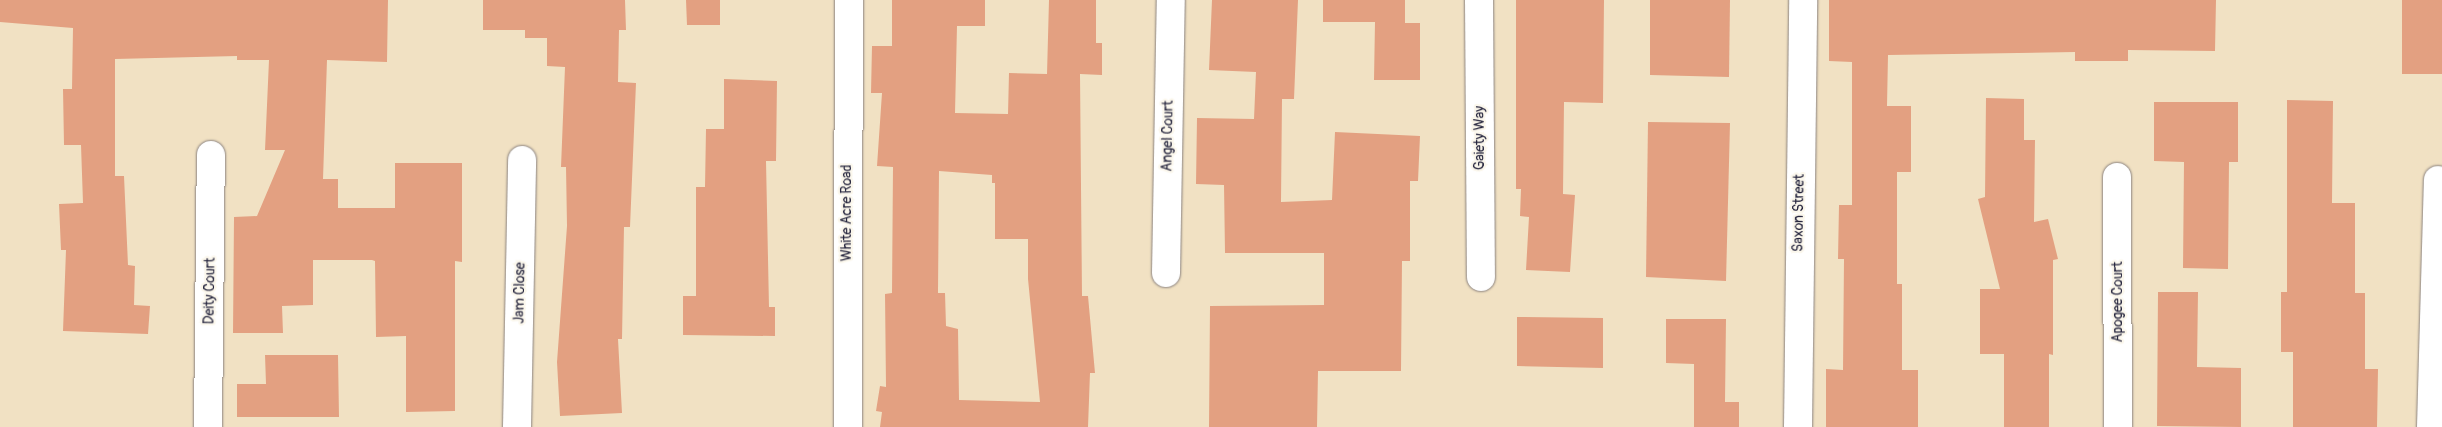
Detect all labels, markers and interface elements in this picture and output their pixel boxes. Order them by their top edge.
street label: Angel Court [1159,100,1177,172]
street label: Gaiety Way [1472,106,1488,170]
street label: White Acre Road [839,165,855,261]
street label: Saxon Street [1790,174,1808,252]
street label: Deity Court [201,258,219,324]
street label: Jam Close [511,262,529,324]
street label: Apogee Court [2110,262,2126,342]

